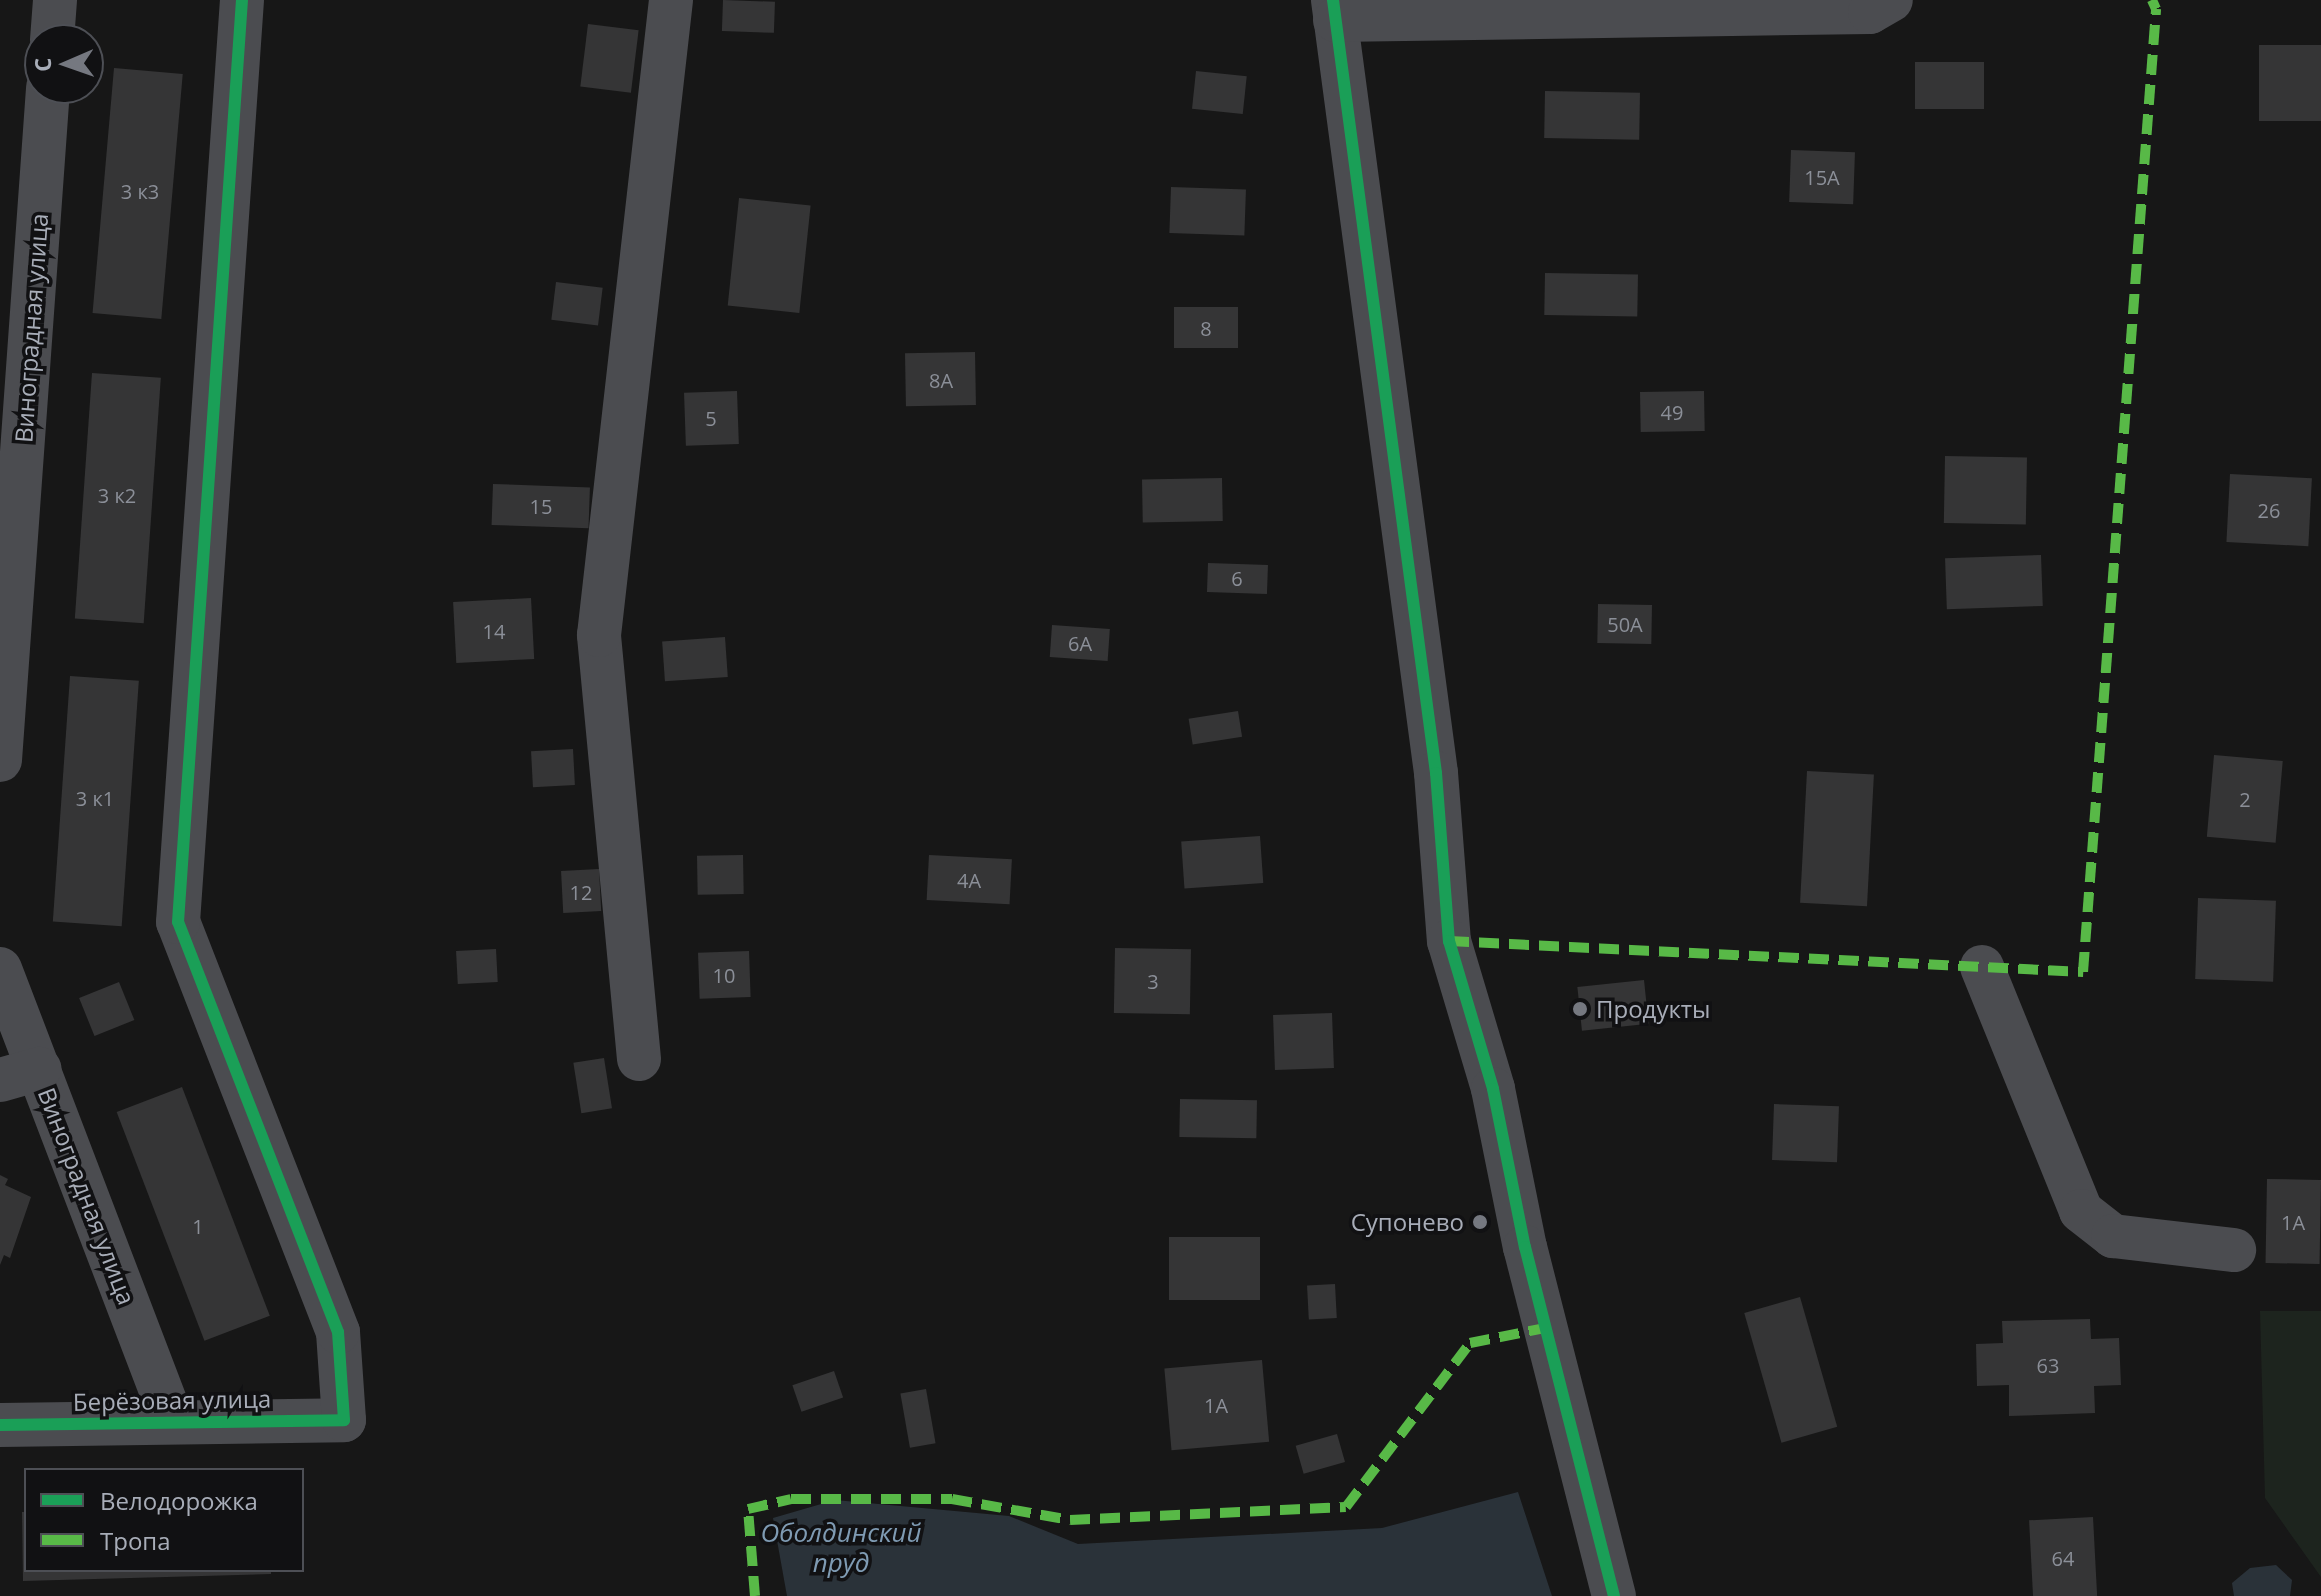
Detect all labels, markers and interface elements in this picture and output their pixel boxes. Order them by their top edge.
north arrow [24,24,104,104]
text: С [27,57,57,72]
house number: 15А [1804,165,1840,189]
house number: 3 к3 [121,179,159,203]
street label: Виноградная улица [9,212,53,444]
house number: 8 [1200,316,1212,340]
house number: 8А [929,368,953,392]
house number: 49 [1661,400,1683,424]
house number: 5 [705,406,717,430]
house number: 3 к2 [98,483,136,507]
house number: 15 [530,494,552,518]
house number: 26 [2258,498,2280,522]
house number: 6 [1231,566,1243,590]
house number: 50А [1607,612,1643,636]
house number: 14 [483,619,505,643]
house number: 6А [1068,631,1092,655]
house number: 3 к1 [76,786,114,810]
house number: 2 [2239,787,2251,811]
house number: 4А [957,868,981,892]
house number: 12 [570,880,592,904]
house number: 10 [713,963,735,987]
house number: 3 [1147,969,1159,993]
place label: Продукты [1596,995,1711,1023]
marker: Продукты [1571,1000,1589,1018]
street label: Виноградная улица [32,1083,142,1309]
place label: Супонево [1351,1208,1464,1236]
house number: 1А [2281,1210,2305,1234]
marker: Супонево [1471,1213,1489,1231]
house number: 1 [192,1214,204,1238]
house number: 63 [2037,1353,2059,1377]
street label: Берёзовая улица [73,1384,271,1416]
house number: 1А [1204,1393,1228,1417]
legend [24,1468,304,1572]
text: Велодорожка [100,1484,258,1517]
water label: Оболдинский пруд [761,1517,921,1578]
text: Тропа [100,1524,171,1557]
house number: 64 [2052,1546,2074,1570]

